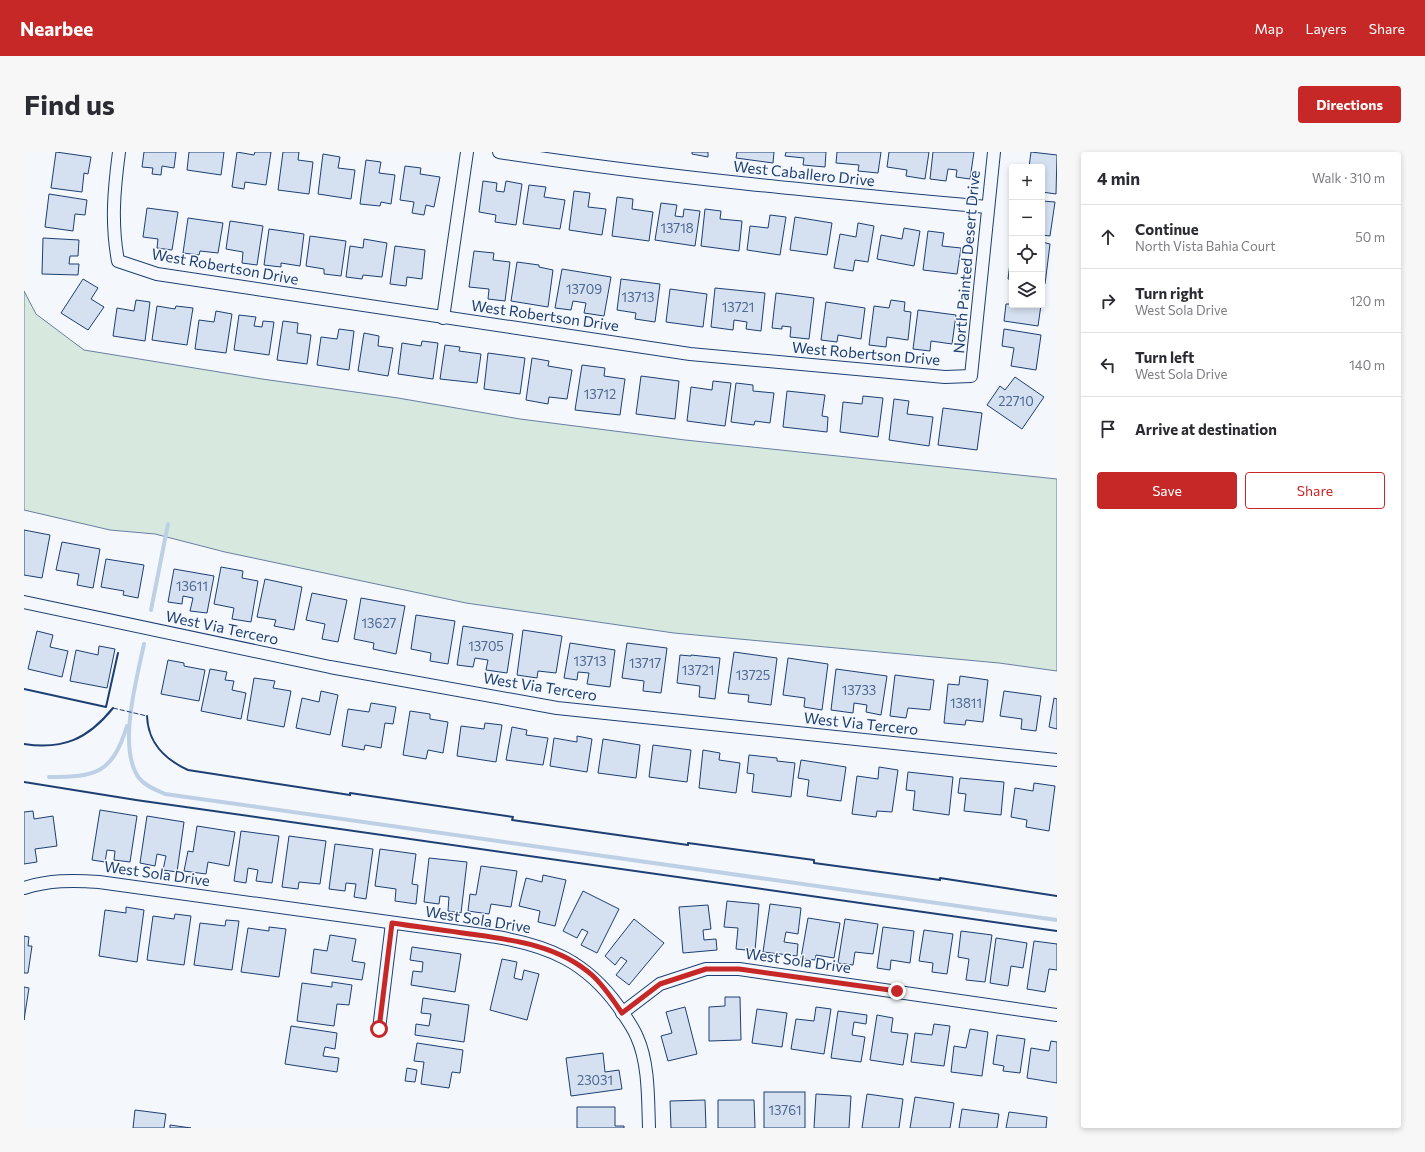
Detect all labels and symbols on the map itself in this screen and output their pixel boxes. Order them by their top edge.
street label: West Caballero Drive [732,157,876,189]
street label: North Painted Desert Drive [949,169,983,354]
house number: 13718 [660,220,694,236]
street label: West Robertson Drive [150,244,300,288]
house number: 13709 [566,281,602,297]
house number: 13713 [622,289,654,305]
street label: West Robertson Drive [470,296,620,334]
house number: 13721 [722,299,754,315]
street label: West Robertson Drive [791,338,941,368]
house number: 13712 [584,386,616,402]
house number: 22710 [998,393,1034,409]
house number: 13611 [176,578,208,594]
street label: West Via Tercero [164,606,280,648]
house number: 13627 [362,615,397,631]
house number: 13705 [468,638,504,654]
house number: 13713 [574,653,606,669]
house number: 13717 [629,655,661,671]
house number: 13721 [682,662,714,678]
house number: 13725 [736,667,770,683]
street label: West Via Tercero [482,668,598,704]
house number: 13733 [842,682,876,698]
house number: 13811 [950,695,982,711]
street label: West Via Tercero [803,708,919,738]
street label: West Sola Drive [103,857,211,889]
street label: West Sola Drive [424,902,532,936]
street label: West Sola Drive [744,944,852,976]
route end [888,982,906,1000]
route start [370,1020,388,1038]
house number: 23031 [577,1072,613,1088]
house number: 13761 [768,1102,802,1118]

